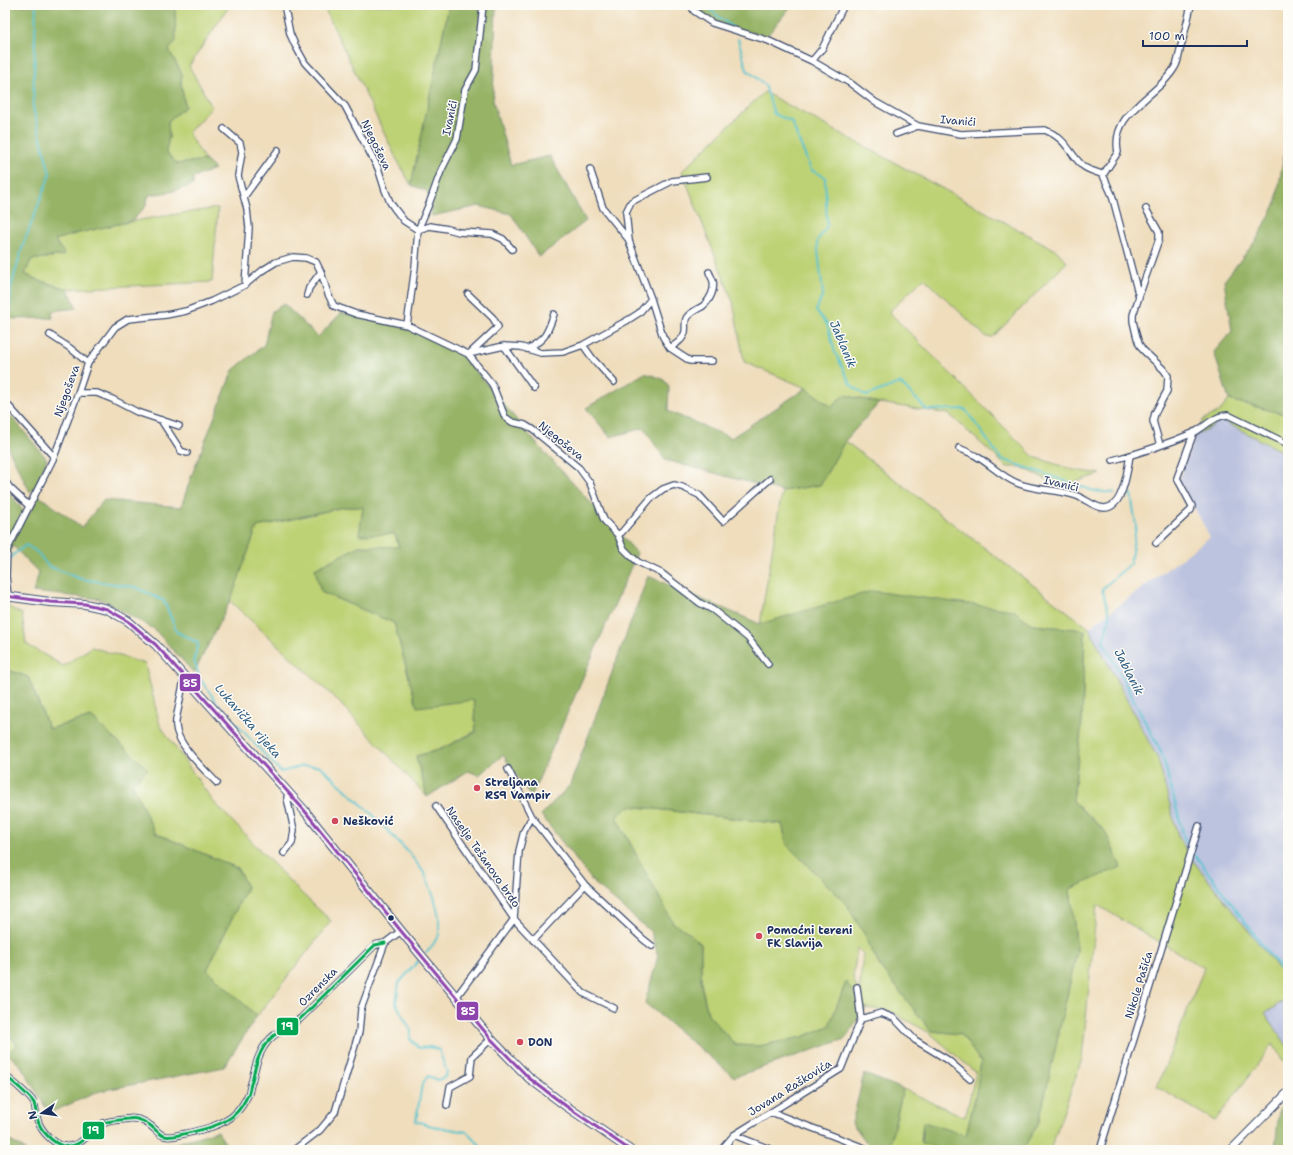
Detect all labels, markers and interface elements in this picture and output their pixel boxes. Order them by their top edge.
scale bar [1143,22,1247,48]
text: 100 m [1149,28,1185,44]
street label: Ivanići [439,99,461,137]
street label: Ivanići [939,112,977,130]
street label: Njegoševa [357,117,395,173]
water label: Jablanik [826,318,860,370]
street label: Njegoševa [51,363,83,419]
street label: Njegoševa [535,418,587,464]
street label: Ivanići [1042,473,1080,495]
water label: Jablanik [1110,646,1148,698]
line badge: 85 [179,673,201,692]
text: 85 [183,676,197,691]
water label: Lukavička rijeka [211,680,285,762]
place label: Streljana RS9 Vampir [485,775,551,803]
marker: Streljana RS9 Vampir [472,783,482,793]
street label: Naselje Tešanovo brdo [442,803,524,911]
place label: Nešković [343,814,394,829]
marker: Nešković [330,816,340,826]
unlabelled marker [386,913,396,923]
place label: Pomoćni tereni FK Slavija [767,923,852,951]
marker: Pomoćni tereni FK Slavija [754,931,764,941]
street label: Nikole Pašića [1122,949,1156,1021]
street label: Ozrenska [295,964,341,1010]
line badge: 85 [456,1001,479,1021]
text: 85 [461,1004,475,1019]
line badge: 19 [276,1017,299,1036]
text: 19 [281,1019,294,1034]
place label: DON [528,1035,553,1050]
marker: DON [515,1037,525,1047]
street label: Jovana Raškovića [745,1056,835,1120]
north arrow [22,1093,62,1133]
text: N [24,1109,41,1121]
line badge: 19 [82,1121,105,1140]
text: 19 [87,1123,100,1138]

